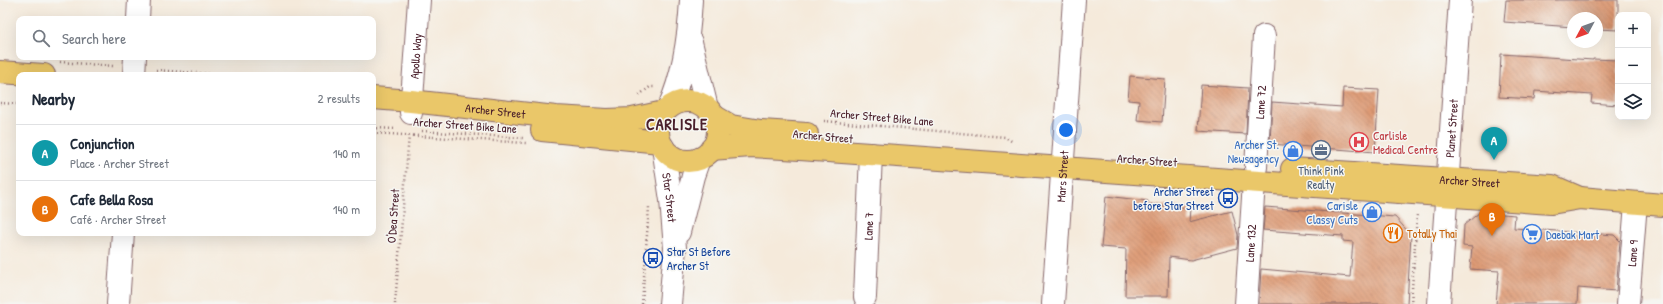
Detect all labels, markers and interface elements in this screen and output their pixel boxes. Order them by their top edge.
north arrow [1567,12,1603,48]
map controls [1615,12,1651,120]
button: + [1615,12,1651,48]
search box [16,16,376,60]
icon: search [30,27,52,49]
text: Search here [62,28,126,49]
street label: Apollo Way [405,33,425,80]
button: − [1615,48,1651,84]
street label: Lane 72 [1250,84,1269,119]
button: layers [1615,84,1651,120]
text: Nearby [32,87,75,110]
text: 2 results [318,89,360,107]
street label: Planet Street [1441,98,1462,158]
street label: Archer Street [464,99,527,122]
street label: Archer Street Bike Lane [830,104,935,130]
street label: Archer Street Bike Lane [413,113,518,137]
district label: CARLISLE [646,113,708,135]
your location [1056,120,1076,140]
street label: Archer Street [792,125,855,147]
place label: Carlisle Medical Centre [1373,127,1438,158]
pin: A [1481,127,1507,160]
hospital icon: Carlisle Medical Centre [1348,131,1370,153]
text: Conjunction [70,133,135,154]
place label: Archer St. Newsagency [1228,136,1279,167]
office icon: Think Pink Realty [1310,139,1332,161]
shop icon: Archer St. Newsagency [1282,140,1304,162]
text: A [42,144,48,162]
text: 140 m [333,144,360,162]
street label: Mars Street [1052,149,1072,203]
street label: Archer Street [1116,149,1179,171]
text: Place · Archer Street [70,154,169,172]
place label: Think Pink Realty [1298,162,1344,193]
street label: Archer Street [1439,170,1501,191]
street label: Star Street [658,172,681,224]
place label: Archer Street before Star Street [1133,183,1215,214]
street label: O'Dea Street [383,187,403,244]
bus stop icon: Archer Street before Star Street [1217,187,1239,209]
text: Cafe Bella Rosa [70,189,153,210]
place label: Carisle Classy Cuts [1306,197,1358,228]
text: B [42,200,48,218]
text: 140 m [333,200,360,218]
shop icon: Carisle Classy Cuts [1361,201,1383,223]
pin: B [1479,203,1505,236]
text: Café · Archer Street [70,210,166,228]
street label: Lane 7 [859,212,877,240]
restaurant icon: Totally Thai [1382,222,1404,244]
street label: Lane 132 [1240,223,1260,262]
supermarket icon: Daebak Mart [1521,223,1543,245]
place label: Totally Thai [1407,225,1457,242]
place label: Daebak Mart [1546,226,1600,243]
street label: Lane 9 [1623,239,1642,267]
place label: Star St Before Archer St [667,243,731,274]
bus stop icon: Star St Before Archer St [642,247,664,269]

